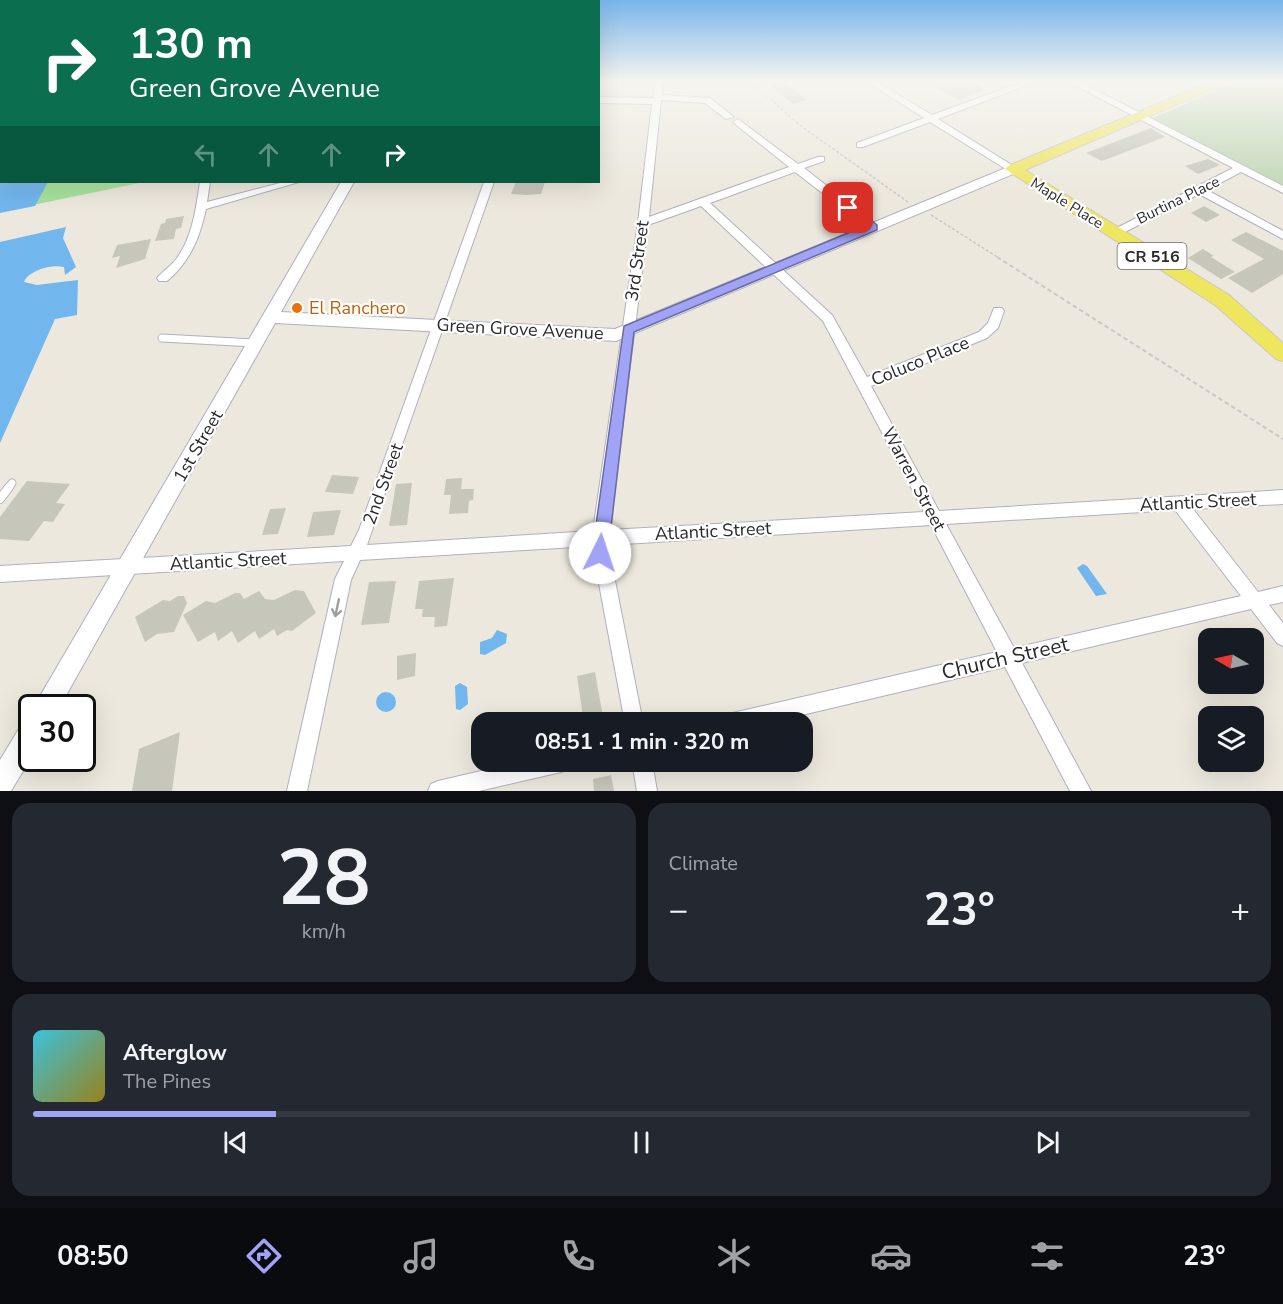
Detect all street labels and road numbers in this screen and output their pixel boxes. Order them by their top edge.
street label: Burtina Place [1133,171,1223,229]
street label: Maple Place [1027,173,1107,233]
street label: 3rd Street [619,218,655,303]
road number: CR 516 [1118,243,1186,269]
street label: Green Grove Avenue [436,313,604,345]
street label: Coluco Place [867,330,973,392]
street label: 1st Street [168,405,229,486]
street label: Warren Street [876,423,952,536]
street label: 2nd Street [357,439,409,528]
street label: Atlantic Street [1139,487,1258,517]
street label: Atlantic Street [654,516,773,546]
street label: Atlantic Street [169,546,288,576]
street label: Church Street [939,630,1072,686]

